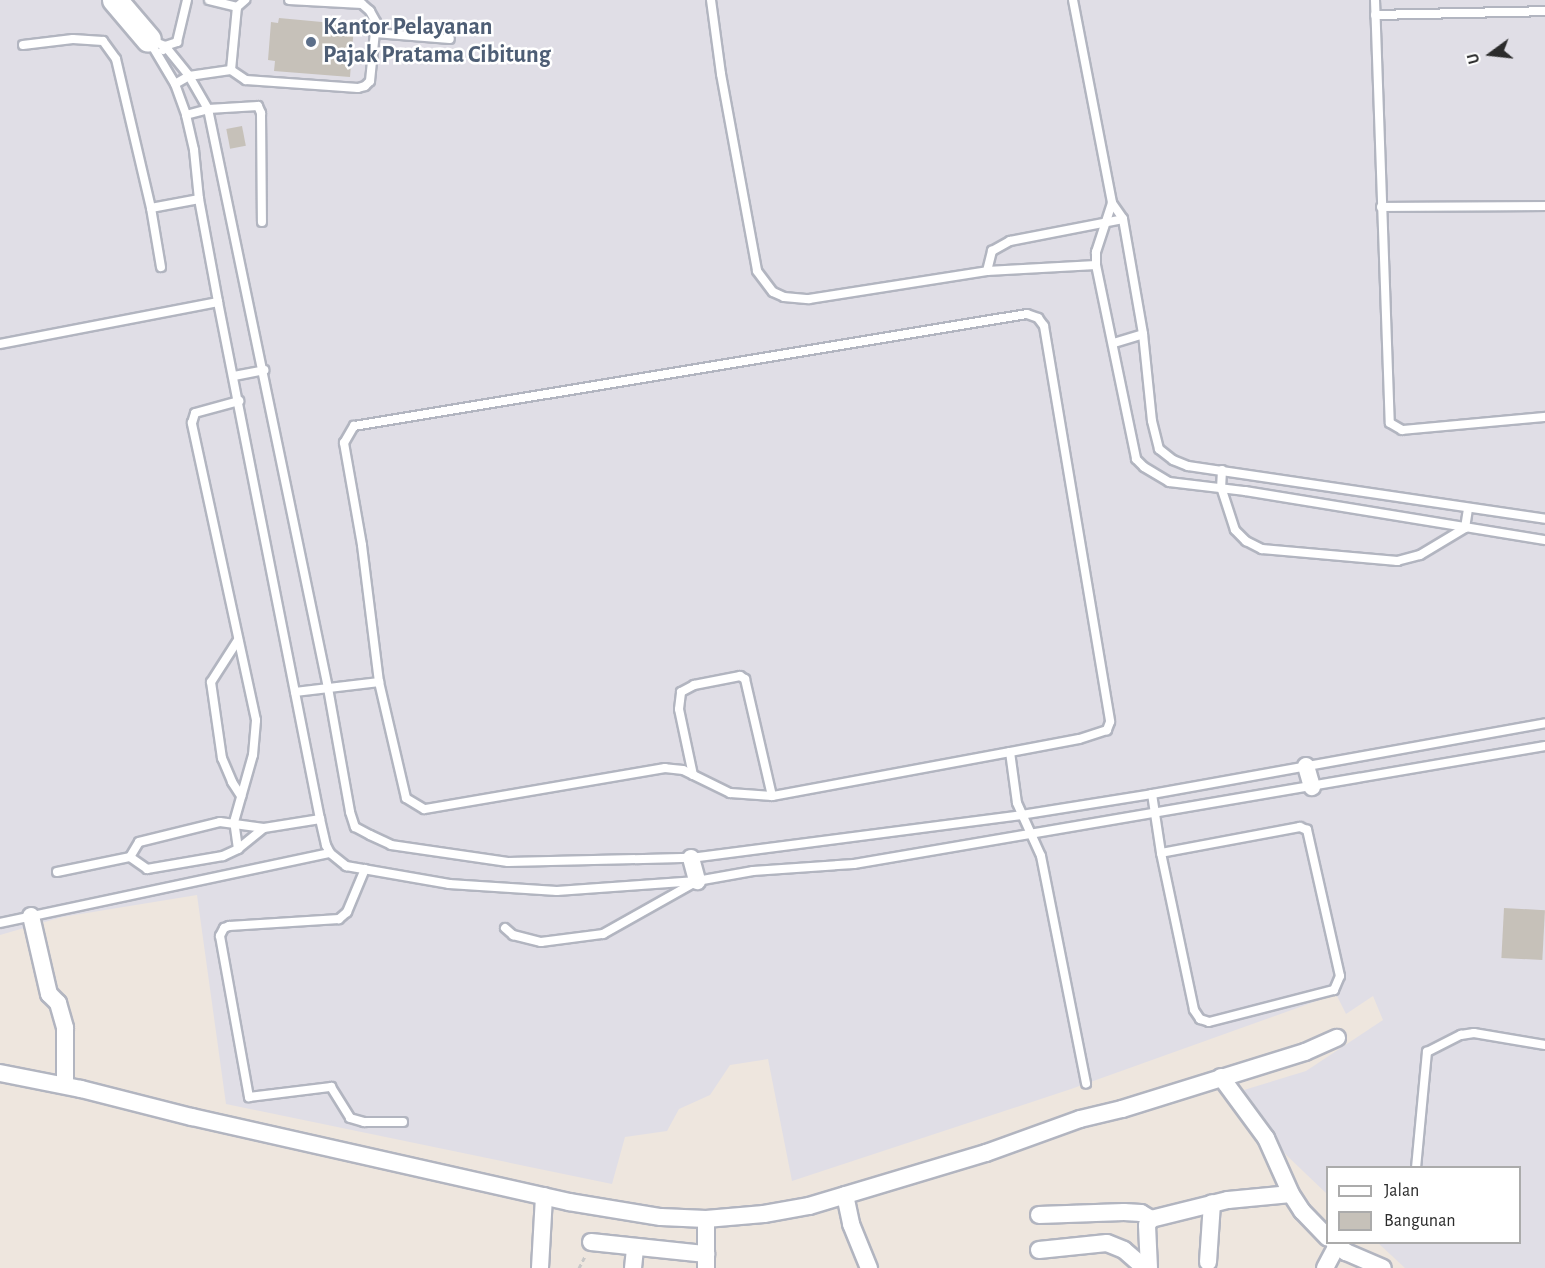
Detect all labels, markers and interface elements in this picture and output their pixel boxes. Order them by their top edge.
place label: Kantor Pelayanan Pajak Pratama Cibitung [323,14,551,70]
north arrow [1461,24,1521,84]
marker: Kantor Pelayanan Pajak Pratama Cibitung [304,35,318,49]
text: U [1465,52,1483,66]
legend [1326,1166,1521,1244]
text: Jalan [1384,1182,1419,1200]
text: Bangunan [1384,1212,1456,1230]

